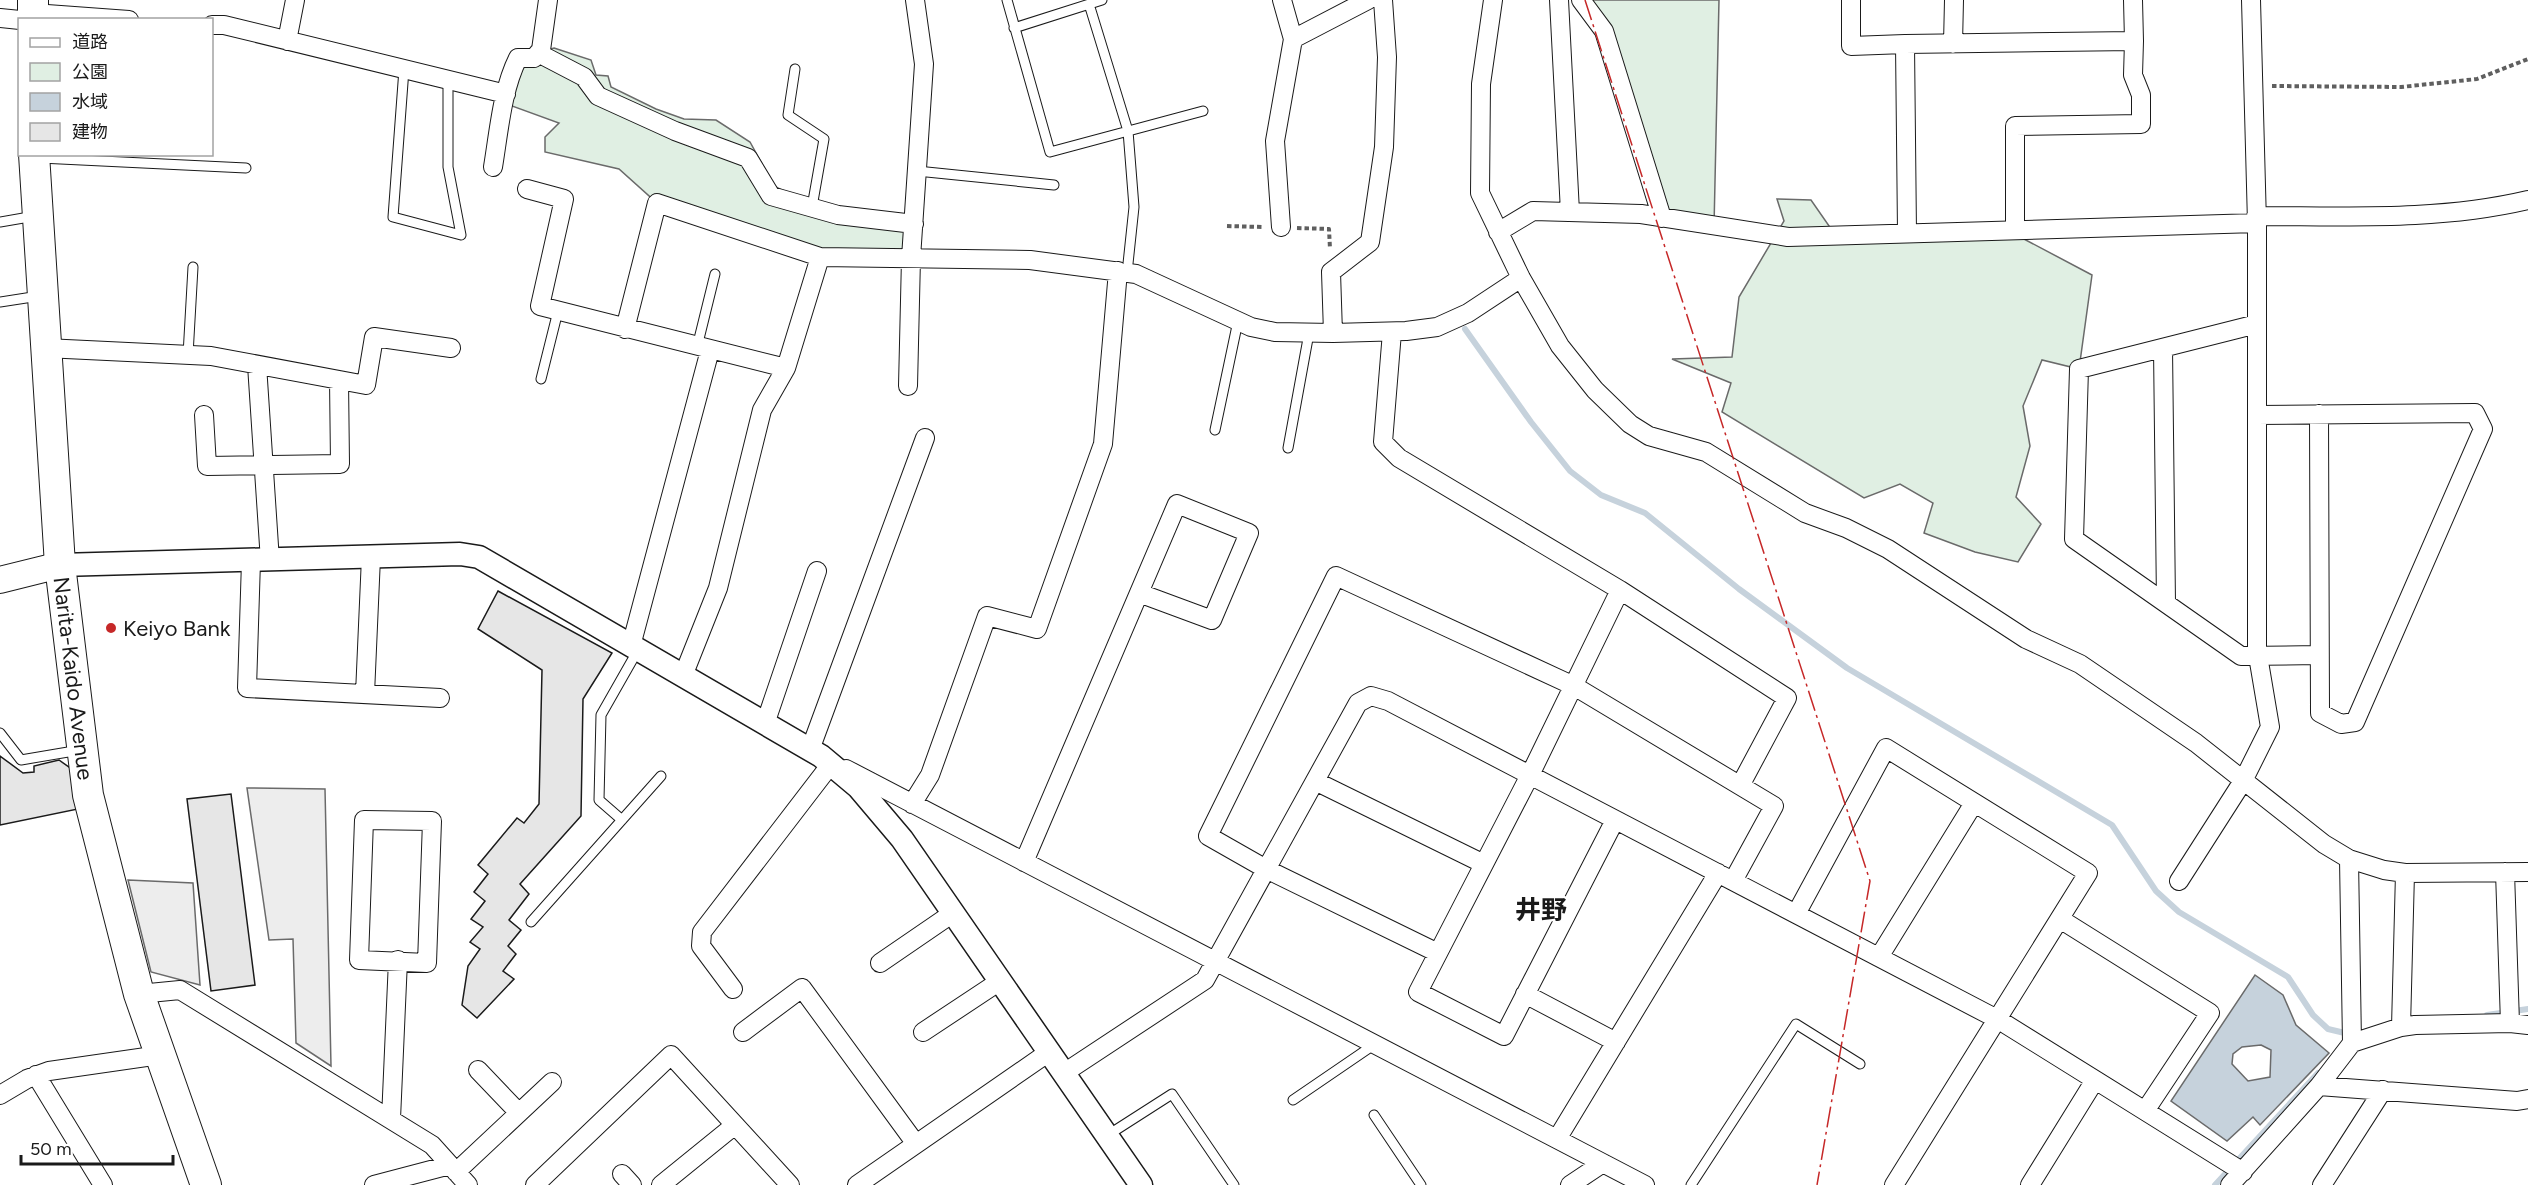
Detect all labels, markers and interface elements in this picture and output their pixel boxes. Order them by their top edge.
legend [18,18,213,156]
text: 道路 [72,31,108,53]
text: 公園 [72,61,108,83]
text: 水域 [72,91,108,113]
text: 建物 [72,121,108,143]
street label: Narita-Kaido Avenue [48,575,100,782]
place label: Keiyo Bank [123,615,231,642]
marker: Keiyo Bank [104,621,118,635]
district label: 井野 [1515,894,1567,926]
scale bar [21,1128,172,1166]
text: 50 m [30,1138,72,1160]

